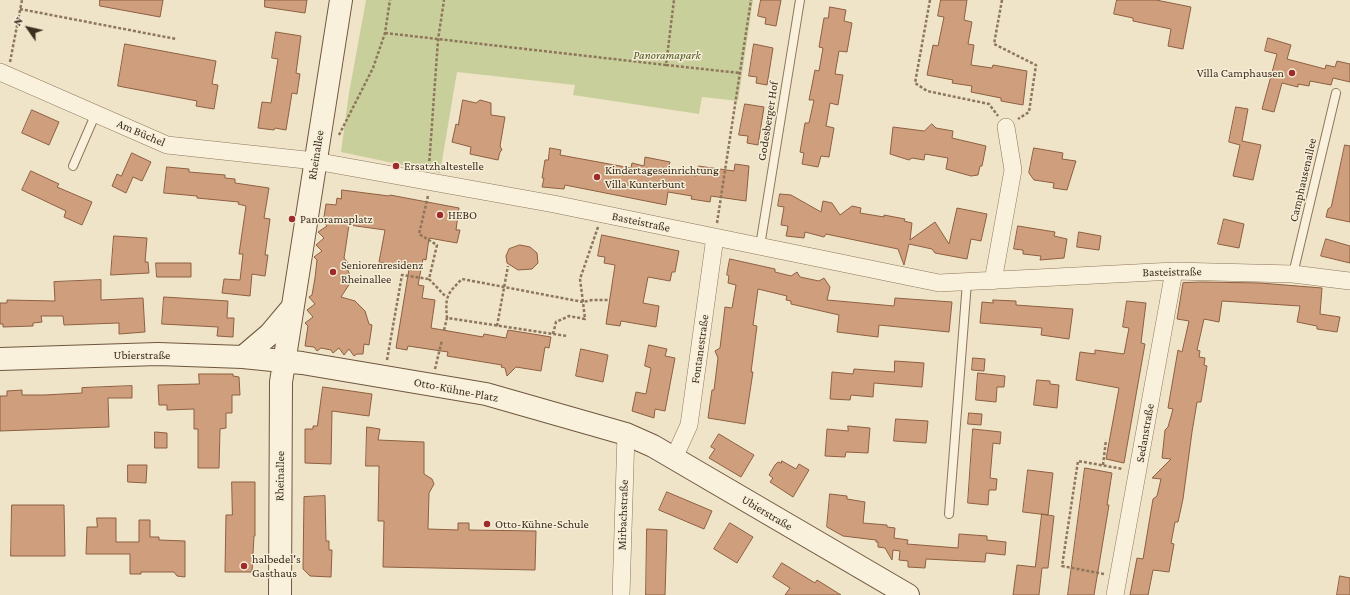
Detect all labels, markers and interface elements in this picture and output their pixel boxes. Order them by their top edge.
north arrow [8,8,48,48]
text: N [11,15,25,28]
park label: Panoramapark [633,48,701,62]
place label: Villa Camphausen [1197,66,1284,80]
marker: Villa Camphausen [1287,68,1297,78]
street label: Godesberger Hof [755,80,781,162]
street label: Am Büchel [115,116,167,150]
street label: Rheinallee [305,129,327,181]
street label: Camphausenallee [1286,137,1320,223]
place label: Ersatzhaltestelle [404,159,484,173]
marker: Ersatzhaltestelle [391,161,401,171]
place label: Kindertageseinrichtung Villa Kunterbunt [605,163,719,191]
marker: Kindertageseinrichtung Villa Kunterbunt [592,172,602,182]
place label: HEBO [448,208,477,222]
street label: Basteistraße [610,209,672,235]
marker: HEBO [435,210,445,220]
place label: Panoramaplatz [300,212,373,226]
marker: Panoramaplatz [287,214,297,224]
place label: Seniorenresidenz Rheinallee [341,258,423,286]
street label: Basteistraße [1142,264,1202,280]
marker: Seniorenresidenz Rheinallee [328,267,338,277]
street label: Fontanestraße [688,314,712,384]
street label: Ubierstraße [114,348,170,362]
street label: Otto-Kühne-Platz [412,375,500,405]
street label: Sedanstraße [1133,402,1157,464]
street label: Rheinallee [272,451,288,501]
street label: Mirbachstraße [615,479,631,551]
street label: Ubierstraße [739,492,795,534]
place label: Otto-Kühne-Schule [495,517,589,531]
marker: Otto-Kühne-Schule [482,519,492,529]
place label: halbedel's Gasthaus [252,552,301,580]
marker: halbedel's Gasthaus [239,561,249,571]

